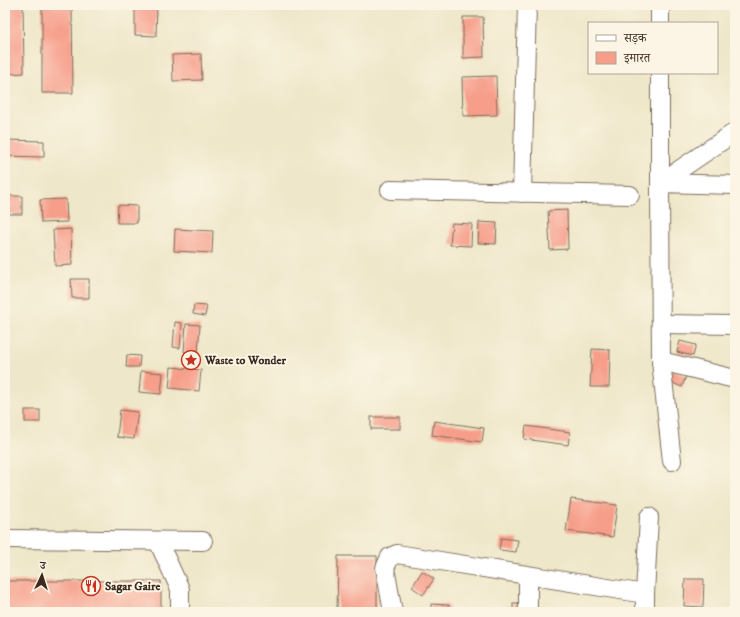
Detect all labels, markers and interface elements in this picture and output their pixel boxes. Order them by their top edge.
legend [588,22,718,74]
text: सड़क [623,31,648,46]
text: इमारत [623,51,651,66]
place icon: Waste to Wonder [180,349,202,371]
place label: Waste to Wonder [204,353,286,368]
north arrow [22,555,62,595]
text: उ [38,559,47,573]
restaurant icon: Sagar Gaire [80,575,102,597]
place label: Sagar Gaire [105,579,160,594]

